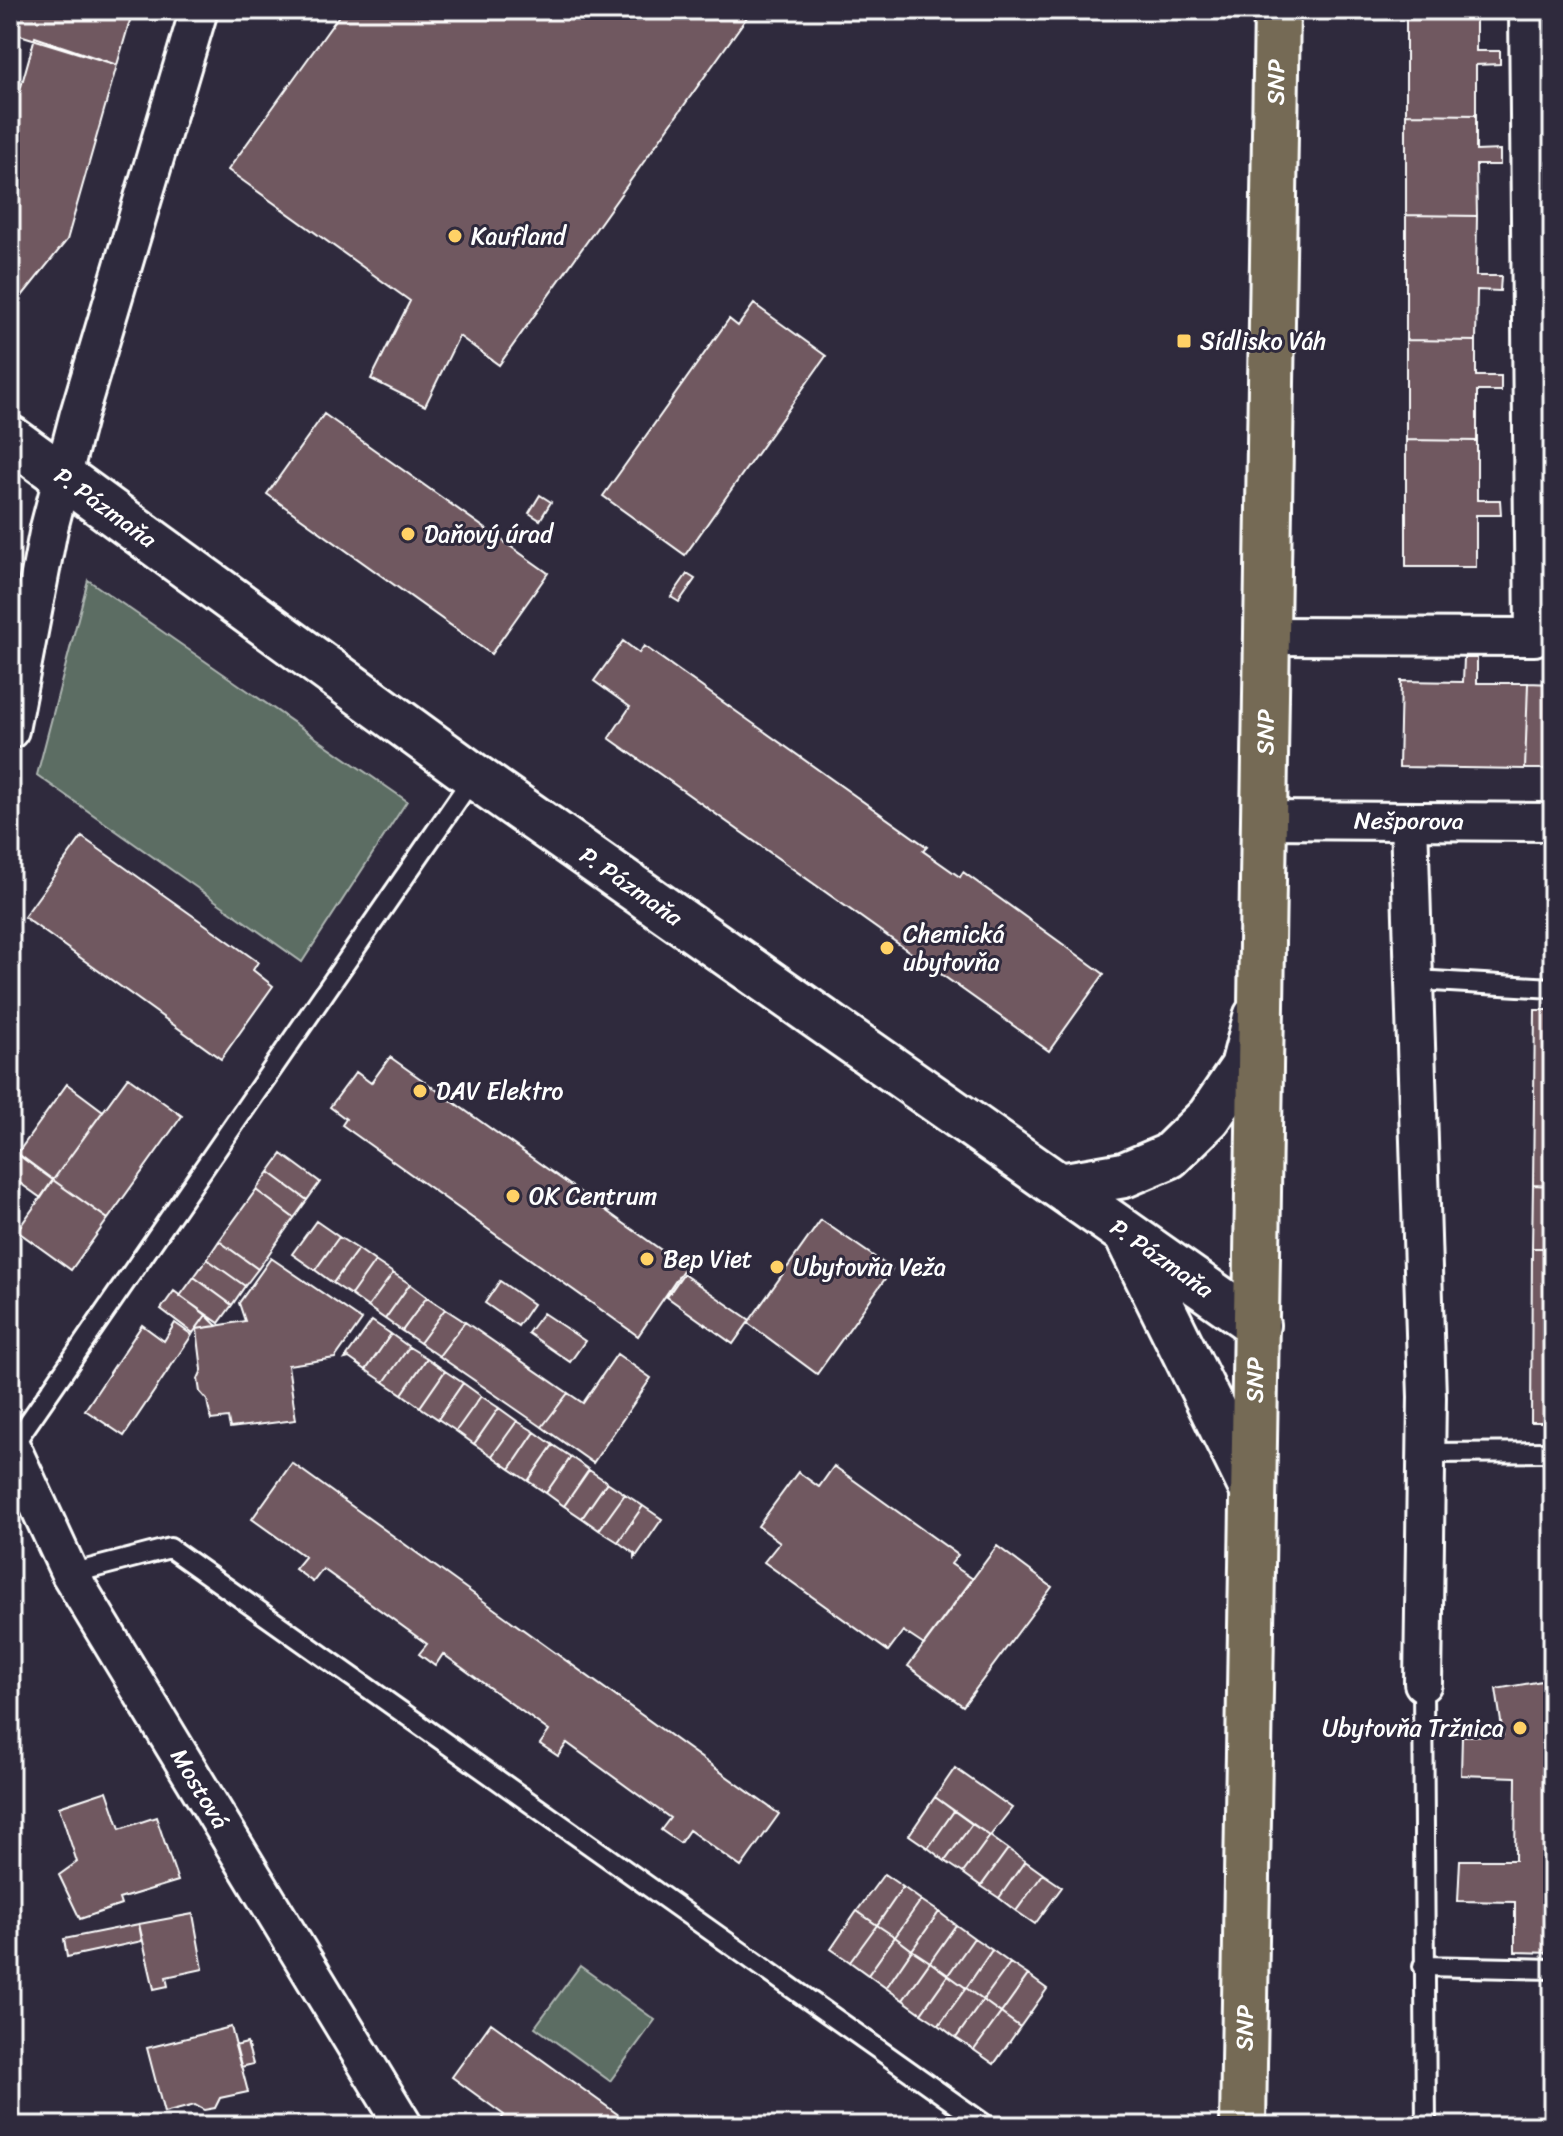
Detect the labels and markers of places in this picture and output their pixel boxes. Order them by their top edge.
place label: Kaufland [471,215,568,257]
marker: Kaufland [446,227,464,245]
place label: Sídlisko Váh [1200,320,1326,362]
marker: Sídlisko Váh [1175,332,1193,350]
place label: Daňový úrad [424,513,554,555]
marker: Daňový úrad [399,525,417,543]
place label: Chemická ubytovňa [903,913,1005,983]
marker: Chemická ubytovňa [878,939,896,957]
place label: DAV Elektro [436,1070,564,1112]
marker: DAV Elektro [411,1082,429,1100]
place label: OK Centrum [529,1175,657,1217]
marker: OK Centrum [504,1187,522,1205]
place label: Bep Viet [663,1238,752,1280]
place label: Ubytovňa Veža [793,1246,946,1288]
marker: Bep Viet [638,1250,656,1268]
marker: Ubytovňa Veža [768,1258,786,1276]
place label: Ubytovňa Tržnica [1322,1707,1504,1749]
marker: Ubytovňa Tržnica [1511,1719,1529,1737]

